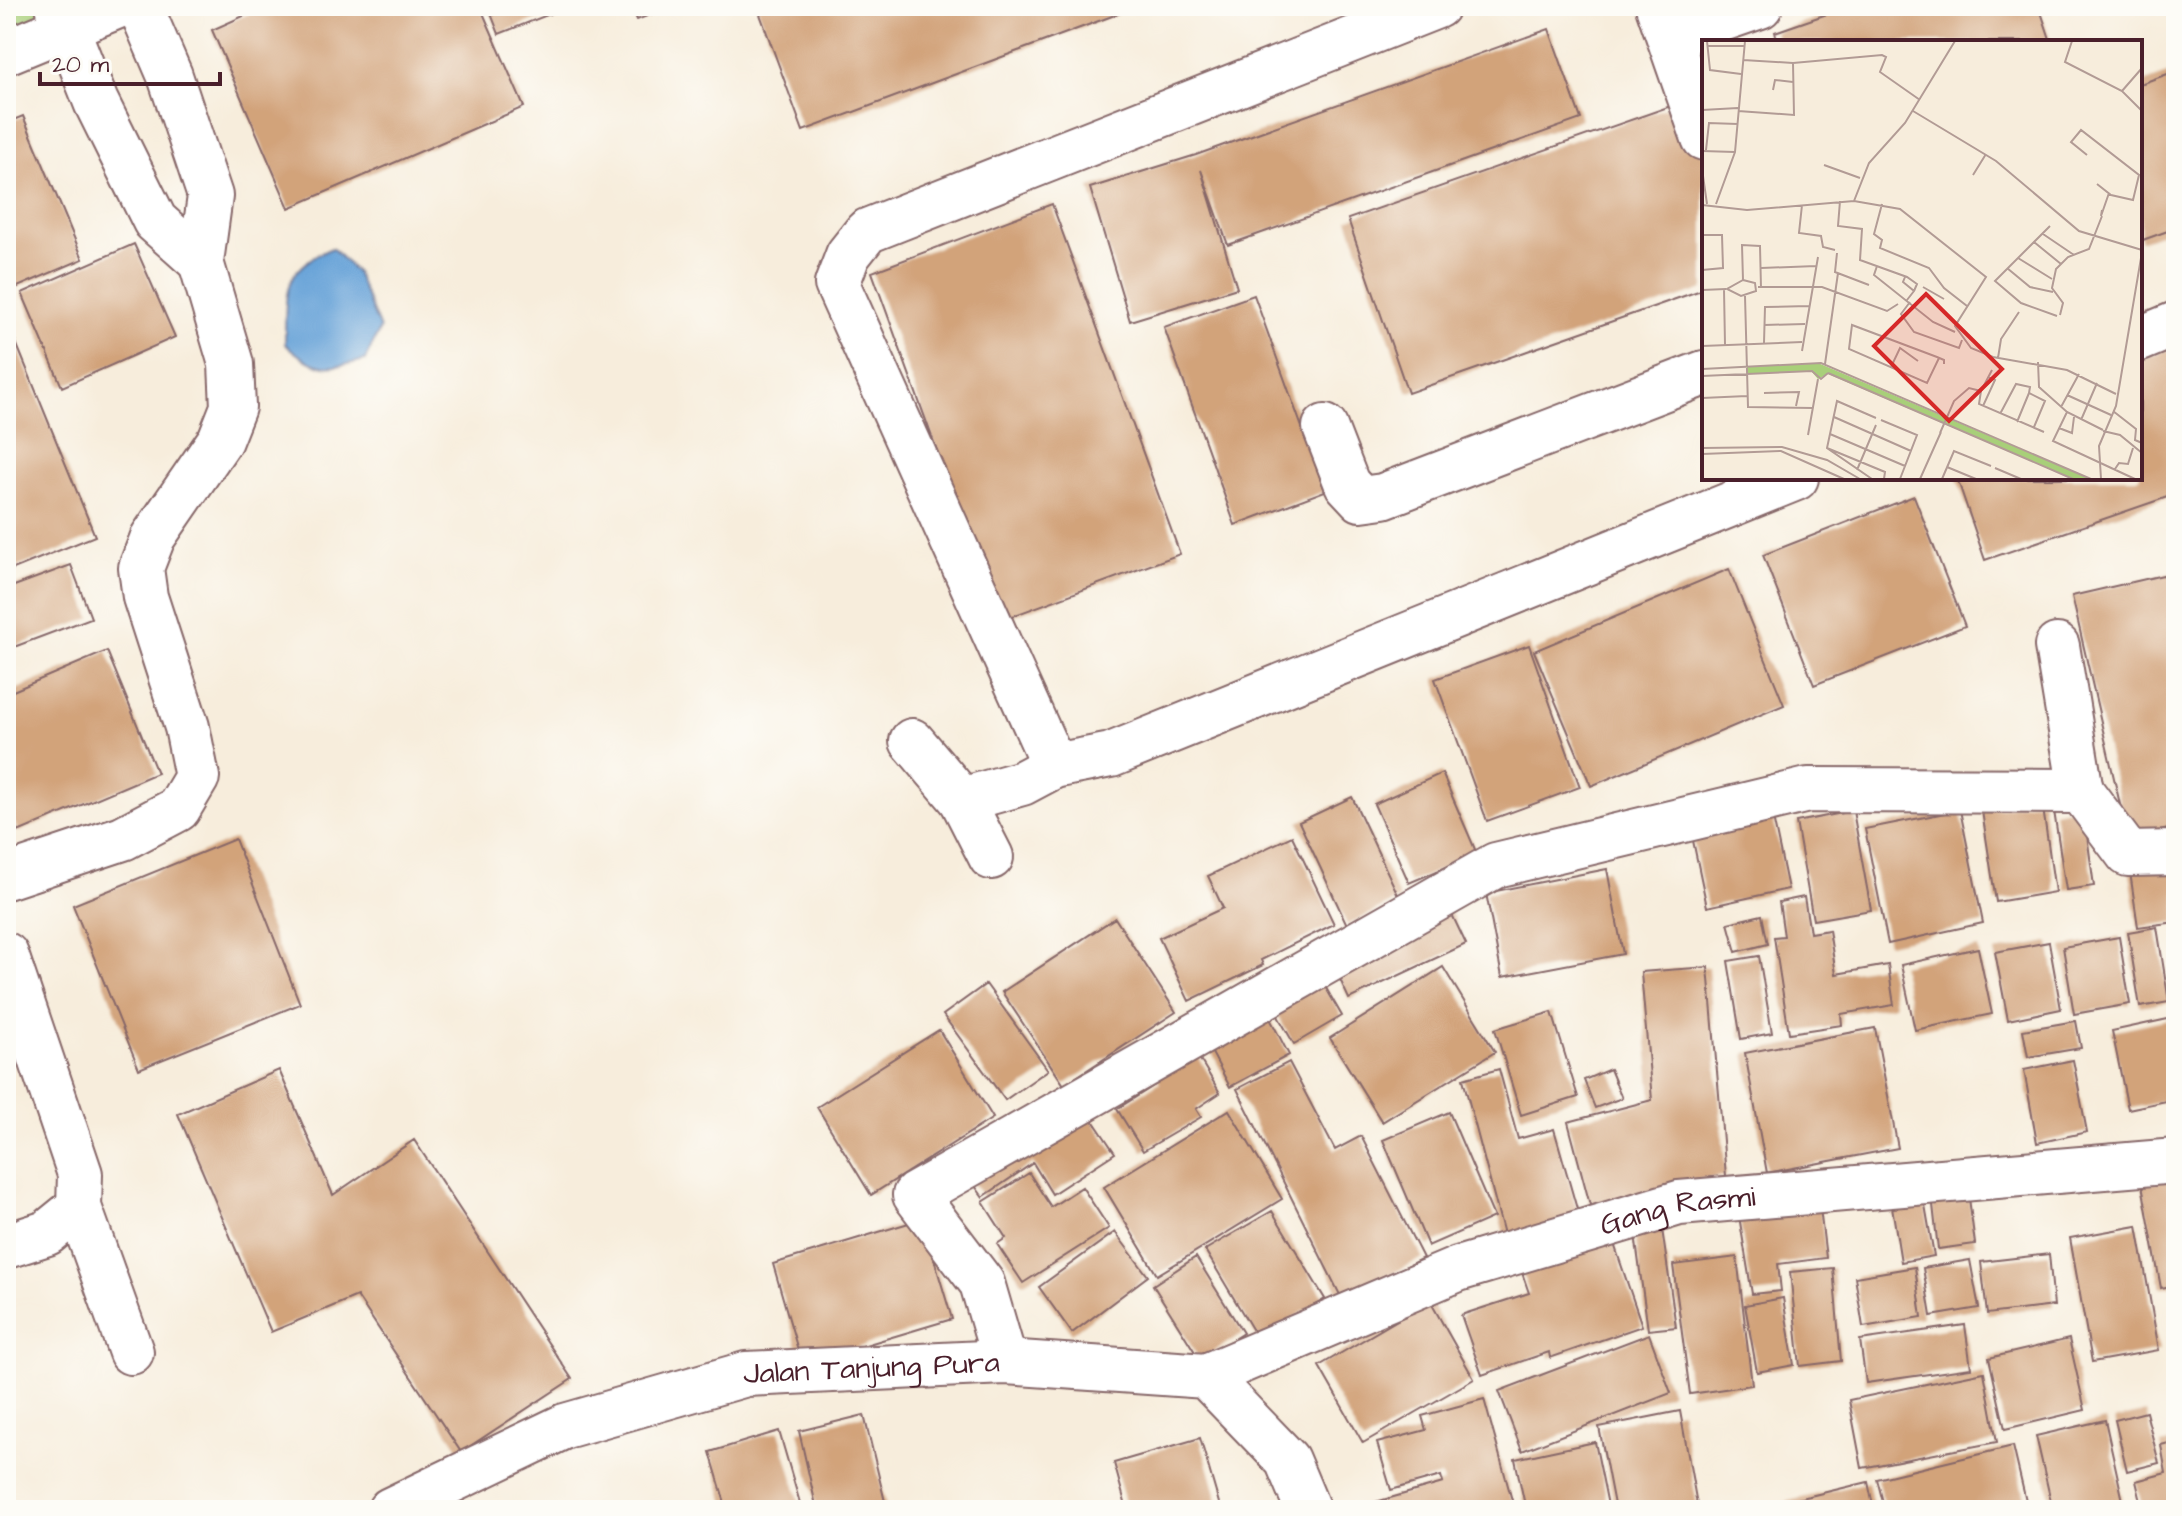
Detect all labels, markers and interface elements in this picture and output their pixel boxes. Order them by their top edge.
scale bar [40,36,220,86]
inset map [1702,40,2142,480]
text: 20 m [52,48,109,82]
street label: Gang Rasmi [1595,1176,1758,1246]
street label: Jalan Tanjung Pura [742,1341,1000,1395]

